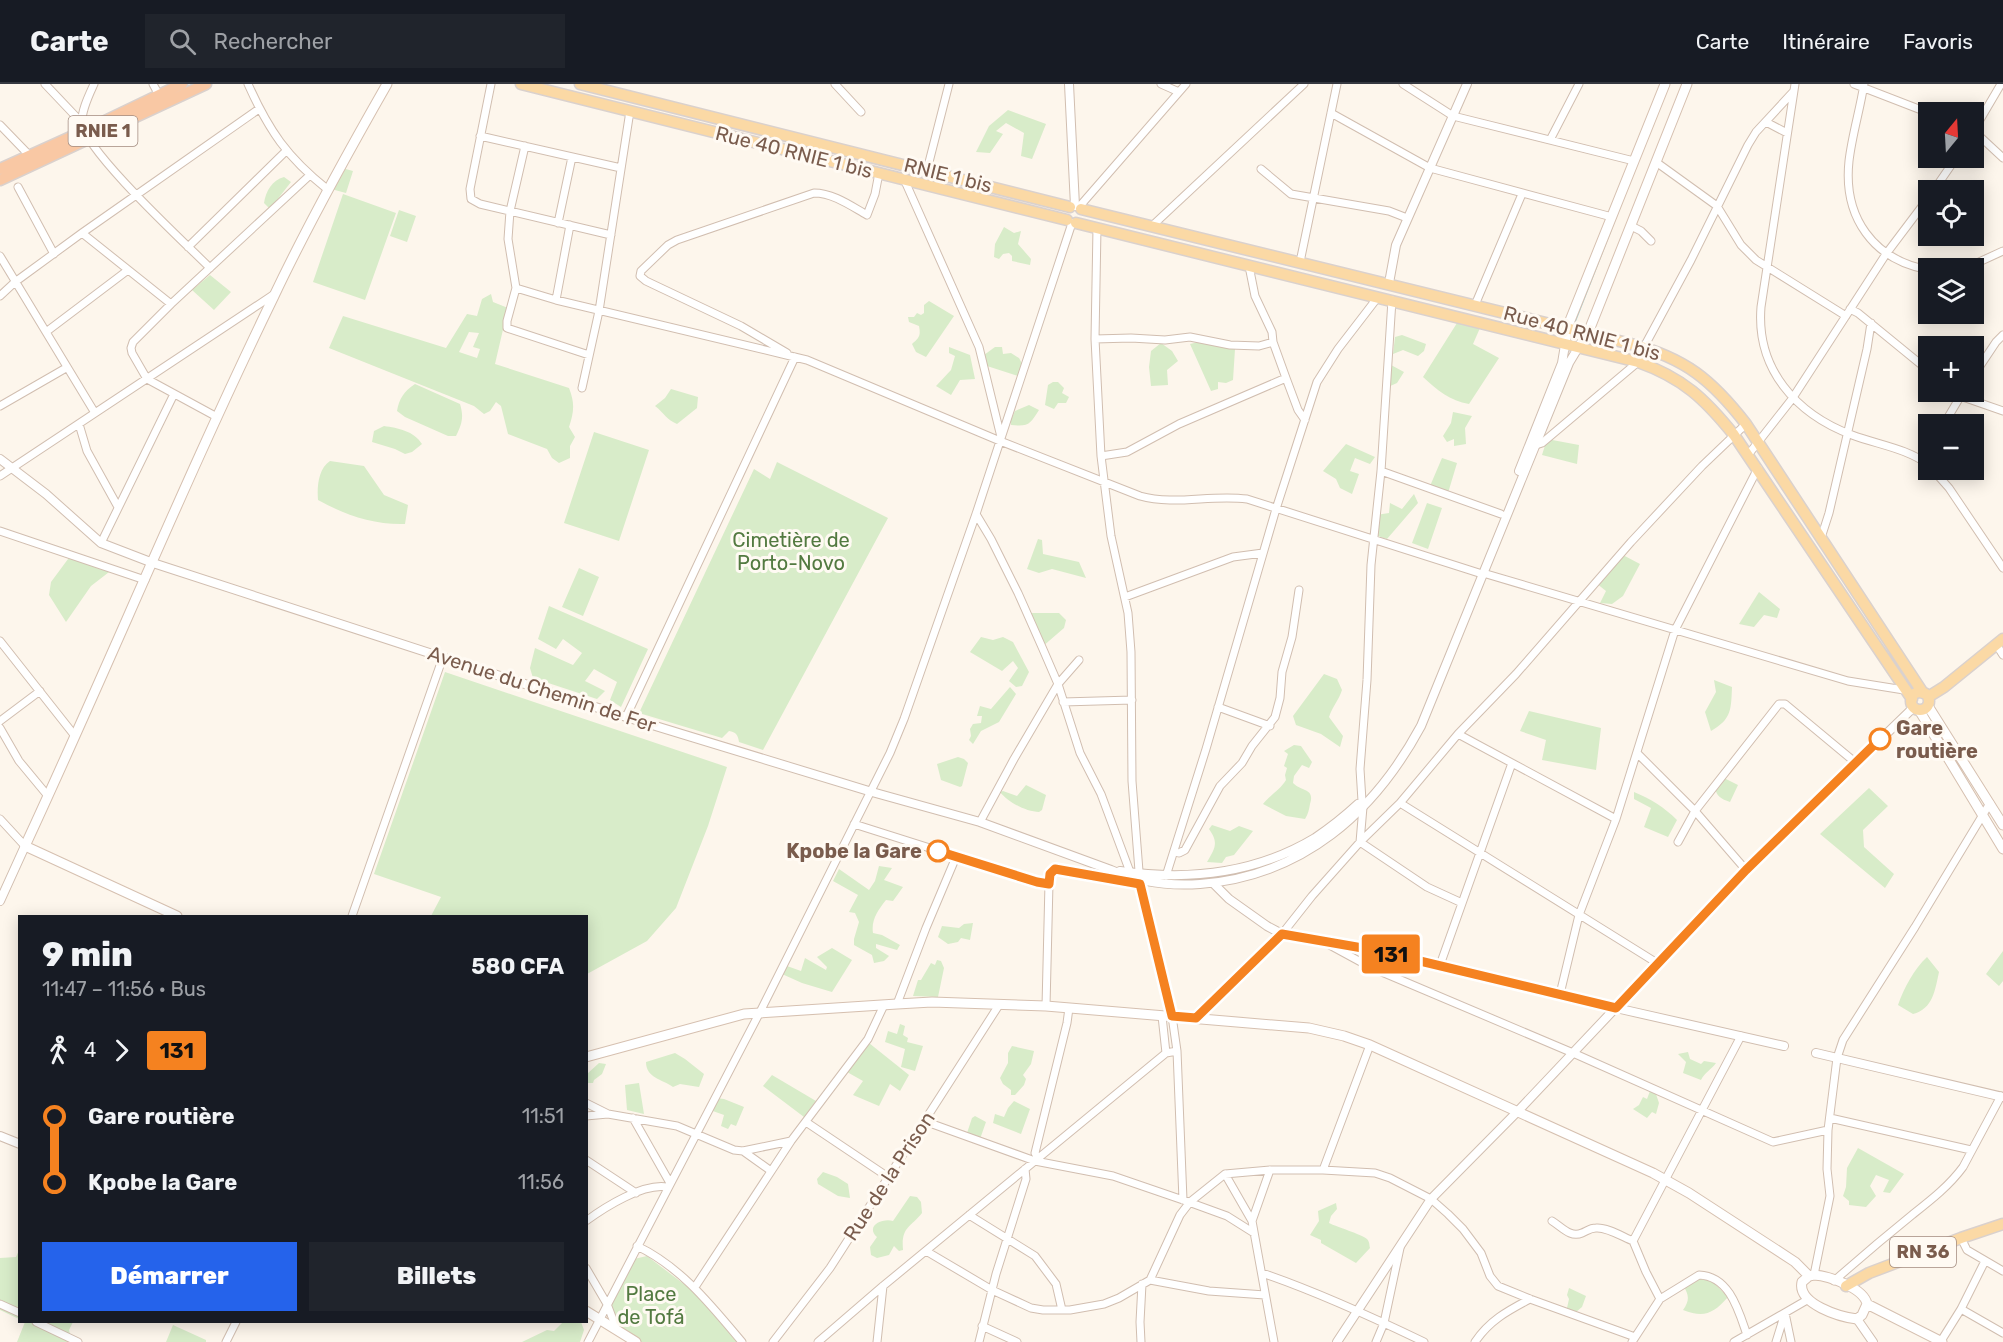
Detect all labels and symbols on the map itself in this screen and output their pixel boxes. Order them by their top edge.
north arrow [1918,102,1984,168]
road number: RNIE 1 [68,116,138,146]
street label: Rue 40 RNIE 1 bis [713,121,875,183]
street label: RNIE 1 bis [901,152,995,198]
street label: Rue 40 RNIE 1 bis [1501,301,1663,365]
park label: Cimetière de Porto-Novo [732,528,850,575]
street label: Avenue du Chemin de Fer [425,641,659,737]
place label: Gare routière [1896,716,1978,763]
marker: Gare routière [1869,728,1891,750]
place label: Kpobe la Gare [786,839,922,863]
marker: Kpobe la Gare [927,840,949,862]
line badge: 131 [1356,934,1426,974]
street label: Rue de la Prison [838,1107,940,1245]
road number: RN 36 [1890,1237,1956,1267]
park label: Place de Tofá [617,1282,685,1329]

